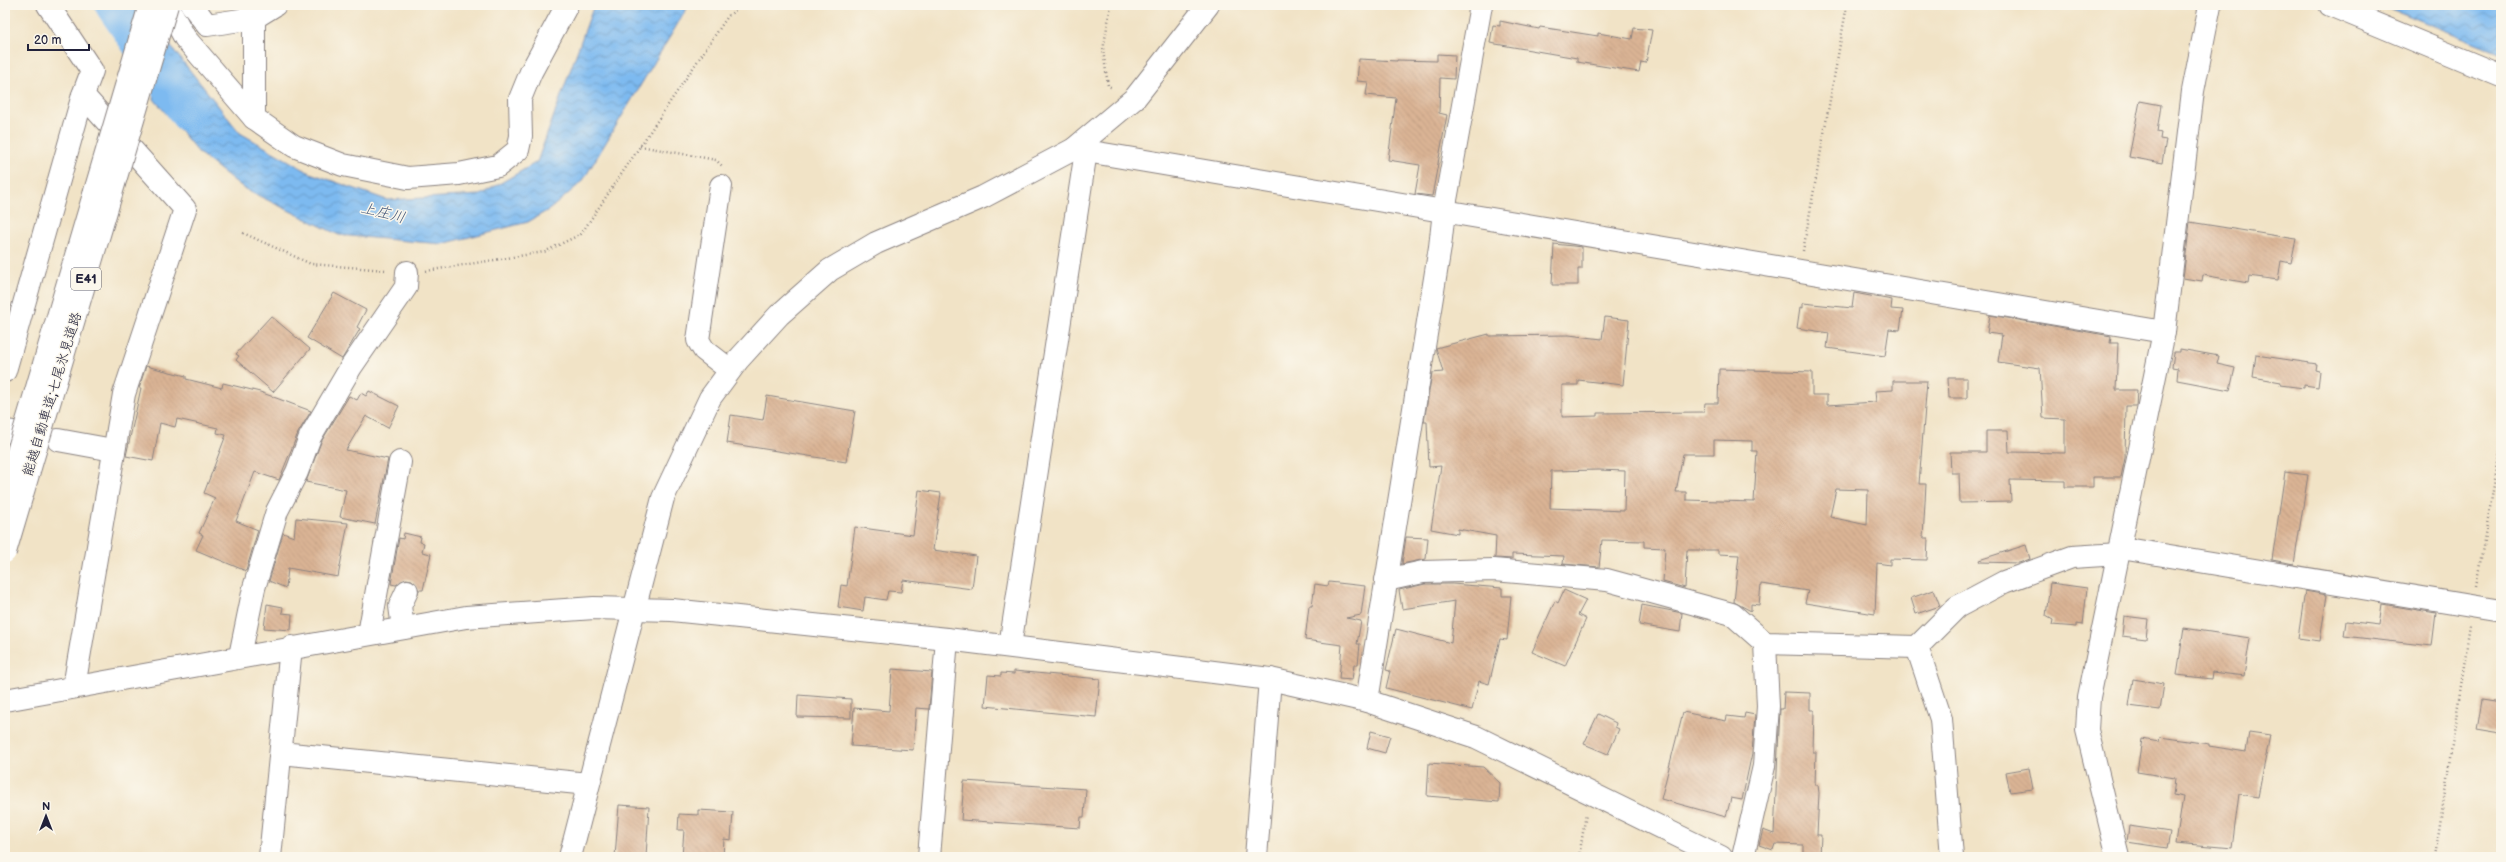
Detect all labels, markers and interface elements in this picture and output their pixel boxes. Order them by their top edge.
scale bar [28,26,89,52]
text: 20 m [34,33,61,48]
water label: 上庄川 [359,198,407,228]
road number: E41 [71,268,101,290]
street label: 能越自動車道;七尾氷見道路 [19,310,85,478]
north arrow [26,796,66,836]
text: N [42,800,50,813]

